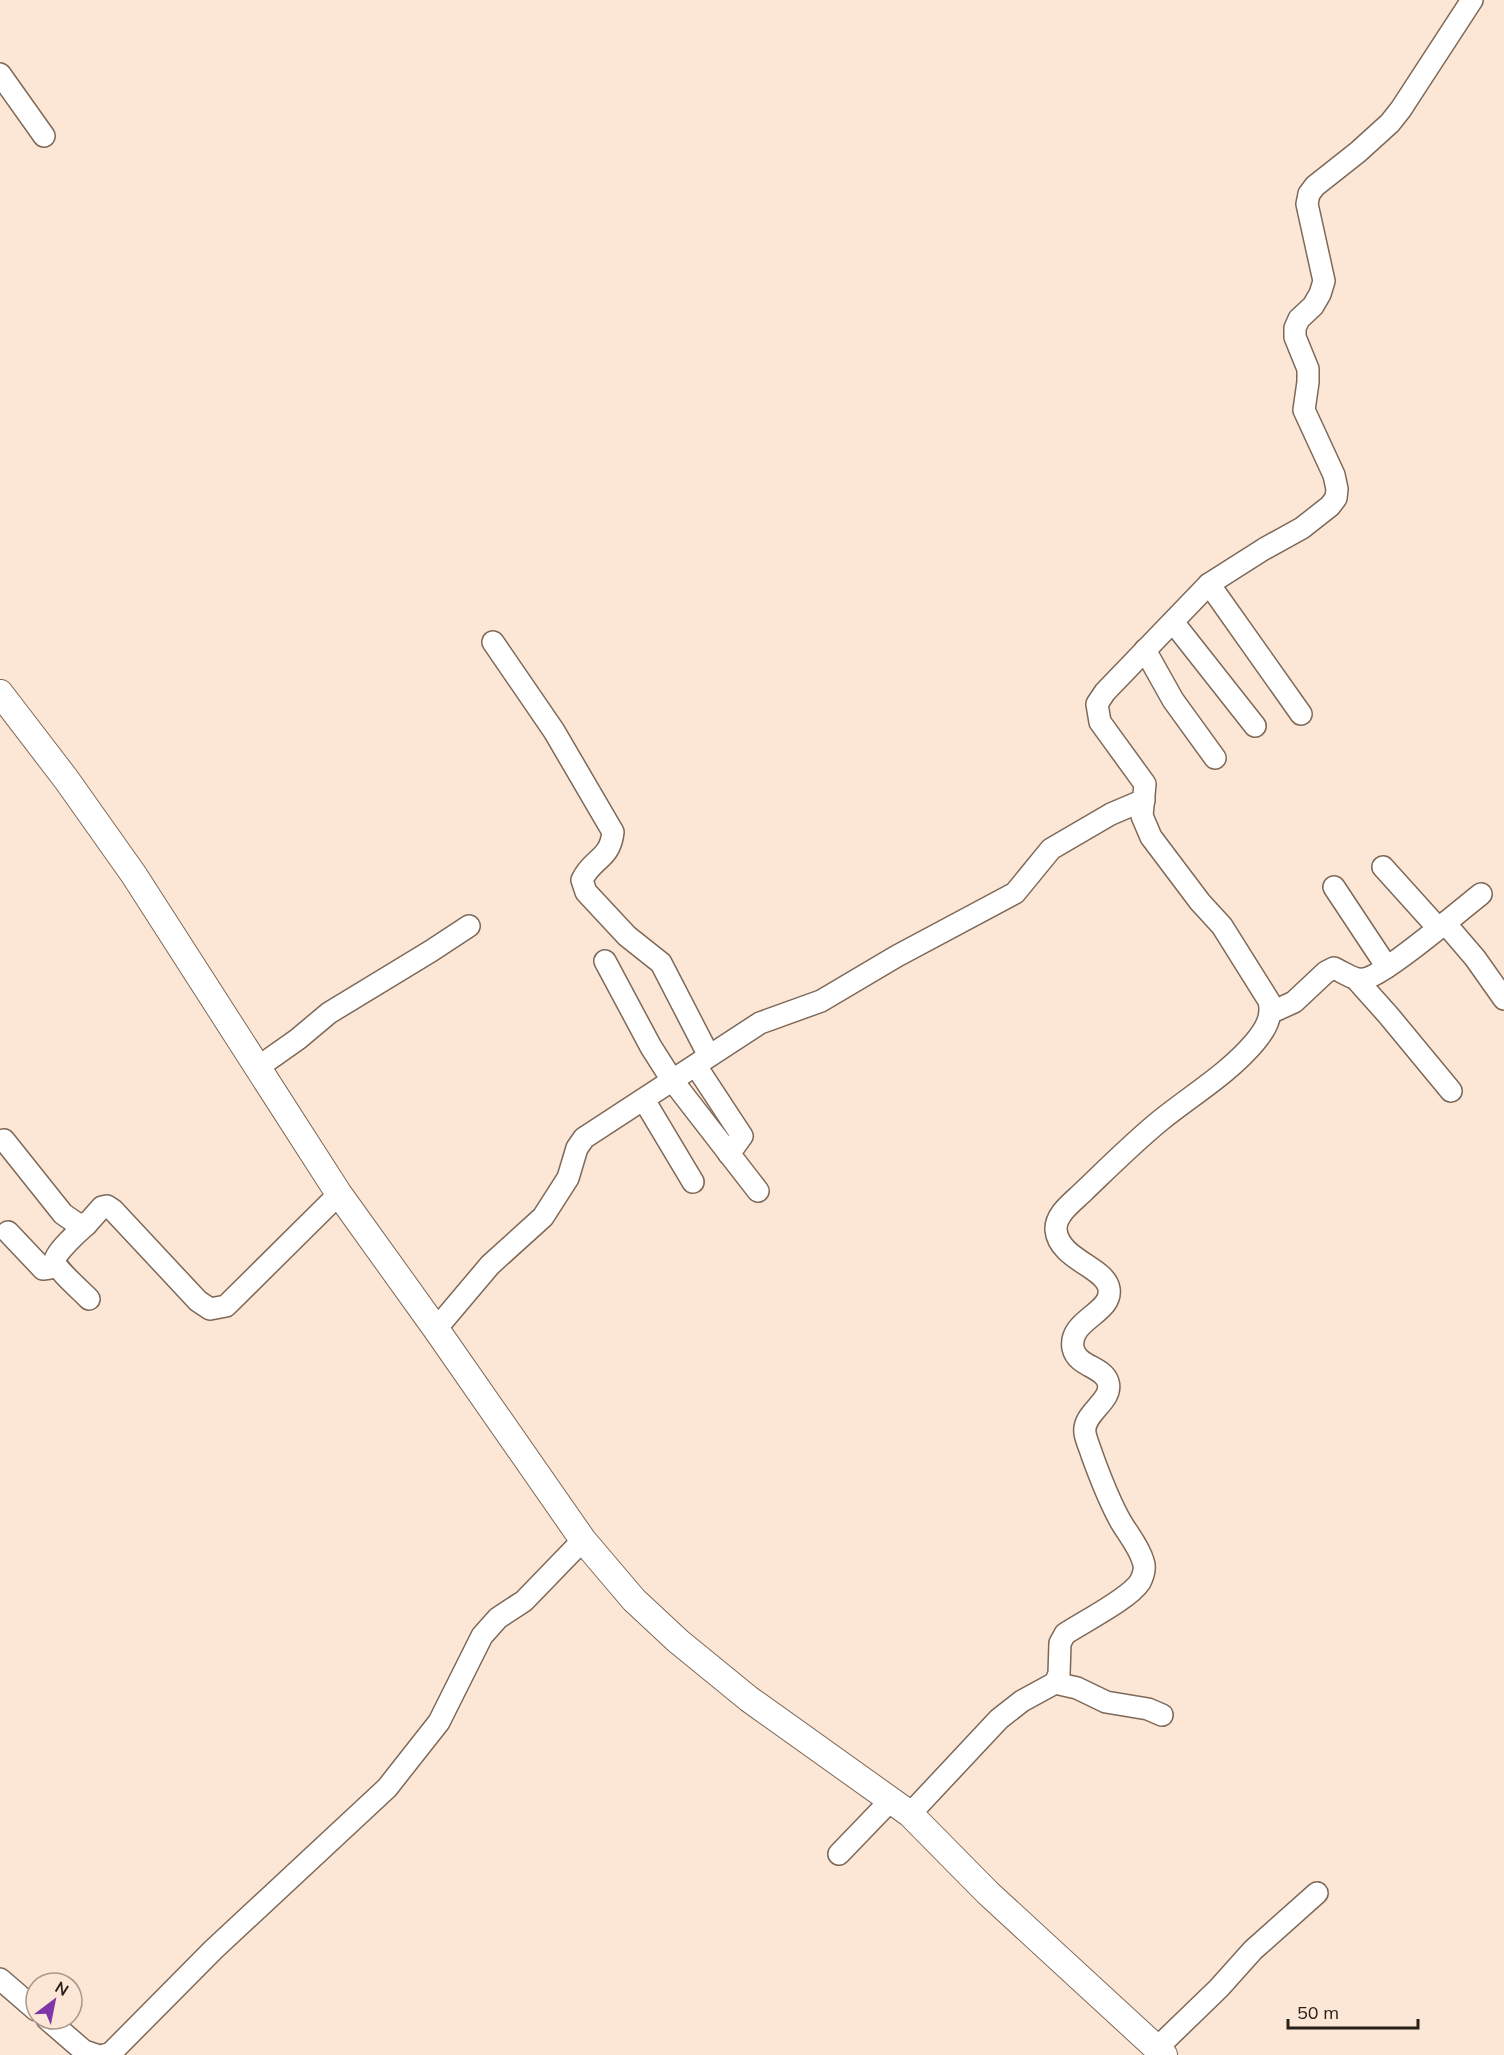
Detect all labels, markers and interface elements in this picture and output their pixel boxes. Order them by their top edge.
north arrow [24,1971,84,2031]
text: N [52,1977,72,2000]
scale bar [1288,1992,1418,2030]
text: 50 m [1297,2001,1339,2024]

